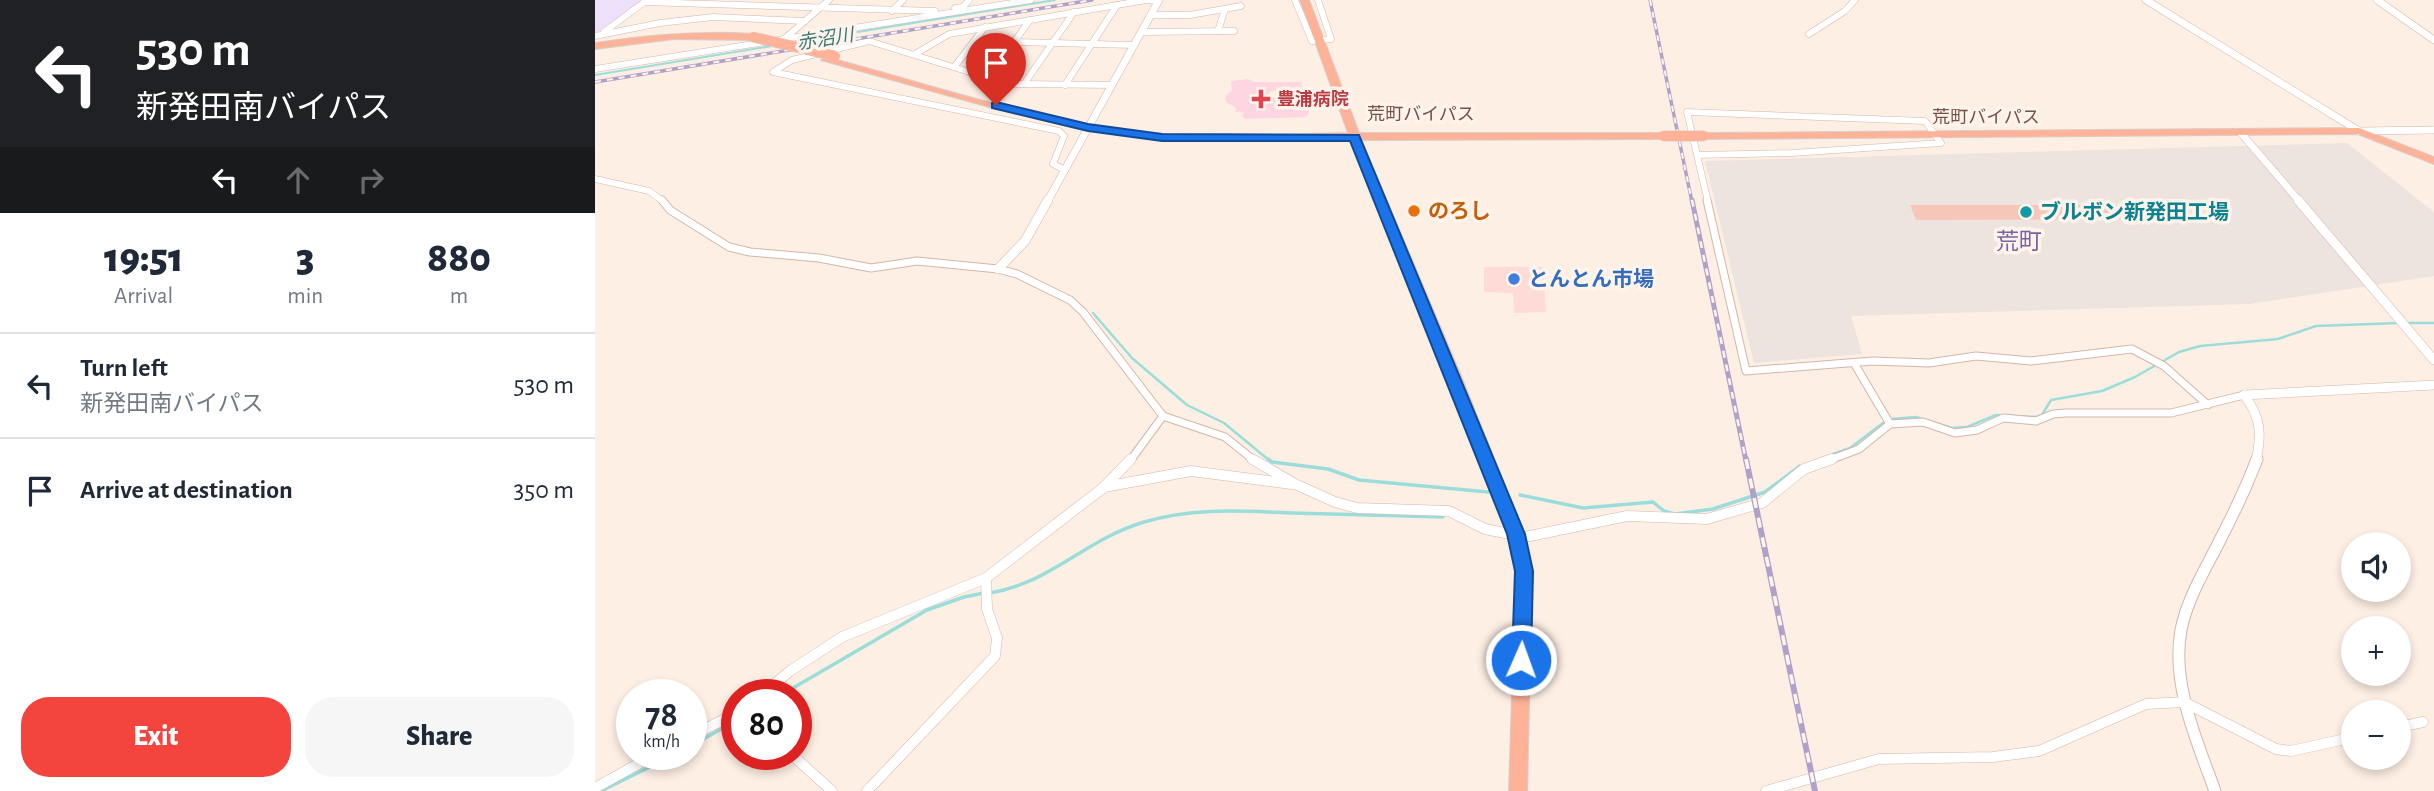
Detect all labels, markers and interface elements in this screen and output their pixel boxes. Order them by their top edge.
water label: 赤沼川 [795,24,857,53]
text: 530 m [136,26,251,75]
icon: left [21,28,112,119]
pin [966,33,1026,105]
icon: arrive [977,44,1015,82]
marker: 豊浦病院 [1251,89,1271,109]
place label: 豊浦病院 [1277,89,1349,109]
text: 新発田南バイパス [136,92,391,124]
street label: 荒町バイパス [1367,105,1475,124]
street label: 荒町バイパス [1932,108,2040,127]
icon: left [206,161,244,199]
icon: ahead [279,161,317,199]
icon: right [352,161,390,199]
place label: のろし [1428,200,1491,222]
place label: ブルボン新発田工場 [2040,200,2229,223]
marker: のろし [1406,203,1422,219]
marker: ブルボン新発田工場 [2018,204,2034,220]
district label: 荒町 [1996,229,2042,254]
text: 19:51 [104,237,183,279]
text: 3 [296,237,314,279]
text: 880 [427,237,491,279]
place label: とんとん市場 [1528,268,1654,290]
marker: とんとん市場 [1506,271,1522,287]
text: Arrival [114,285,173,308]
text: min [287,285,323,308]
text: m [450,285,468,308]
text: Turn left [80,355,168,381]
icon: left [21,367,59,405]
text: 530 m [514,372,574,398]
text: 新発田南バイパス [80,393,264,416]
icon: arrive [21,472,59,510]
text: Arrive at destination [80,477,293,503]
text: 350 m [514,477,574,503]
map controls [2341,532,2411,770]
button: sound [2341,532,2411,602]
button: + [2341,616,2411,686]
position arrow [1484,623,1558,697]
speed limit sign: 80 [721,679,812,770]
button: Exit [21,697,291,777]
button: Share [305,697,574,777]
text: 78 [645,698,678,733]
button: − [2341,700,2411,770]
text: km/h [643,733,680,751]

